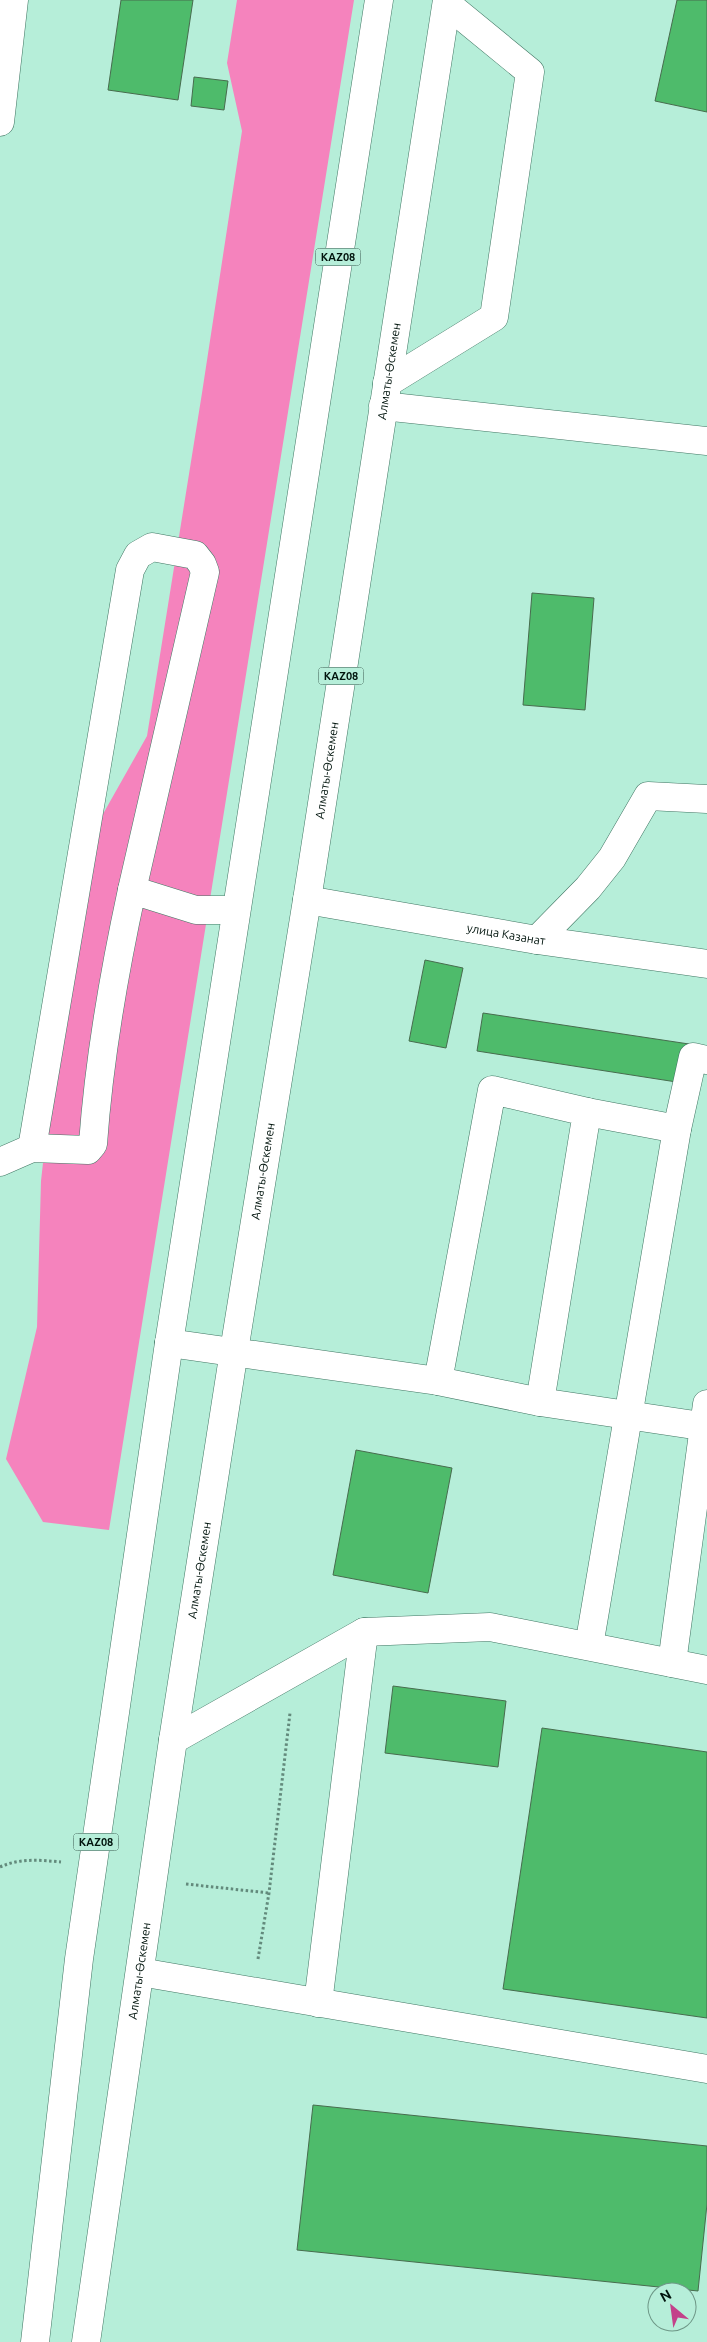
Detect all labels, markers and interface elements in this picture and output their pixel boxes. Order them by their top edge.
road number: KAZ08 [316,248,360,266]
street label: Алматы-Өскемен [375,322,403,421]
road number: KAZ08 [318,668,364,684]
street label: Алматы-Өскемен [313,721,341,820]
street label: улица Казанат [466,921,547,947]
street label: Алматы-Өскемен [248,1122,277,1221]
street label: Алматы-Өскемен [185,1521,213,1620]
road number: KAZ08 [74,1834,118,1850]
street label: Алматы-Өскемен [126,1921,153,2020]
north arrow [647,2282,697,2332]
text: N [657,2286,674,2305]

